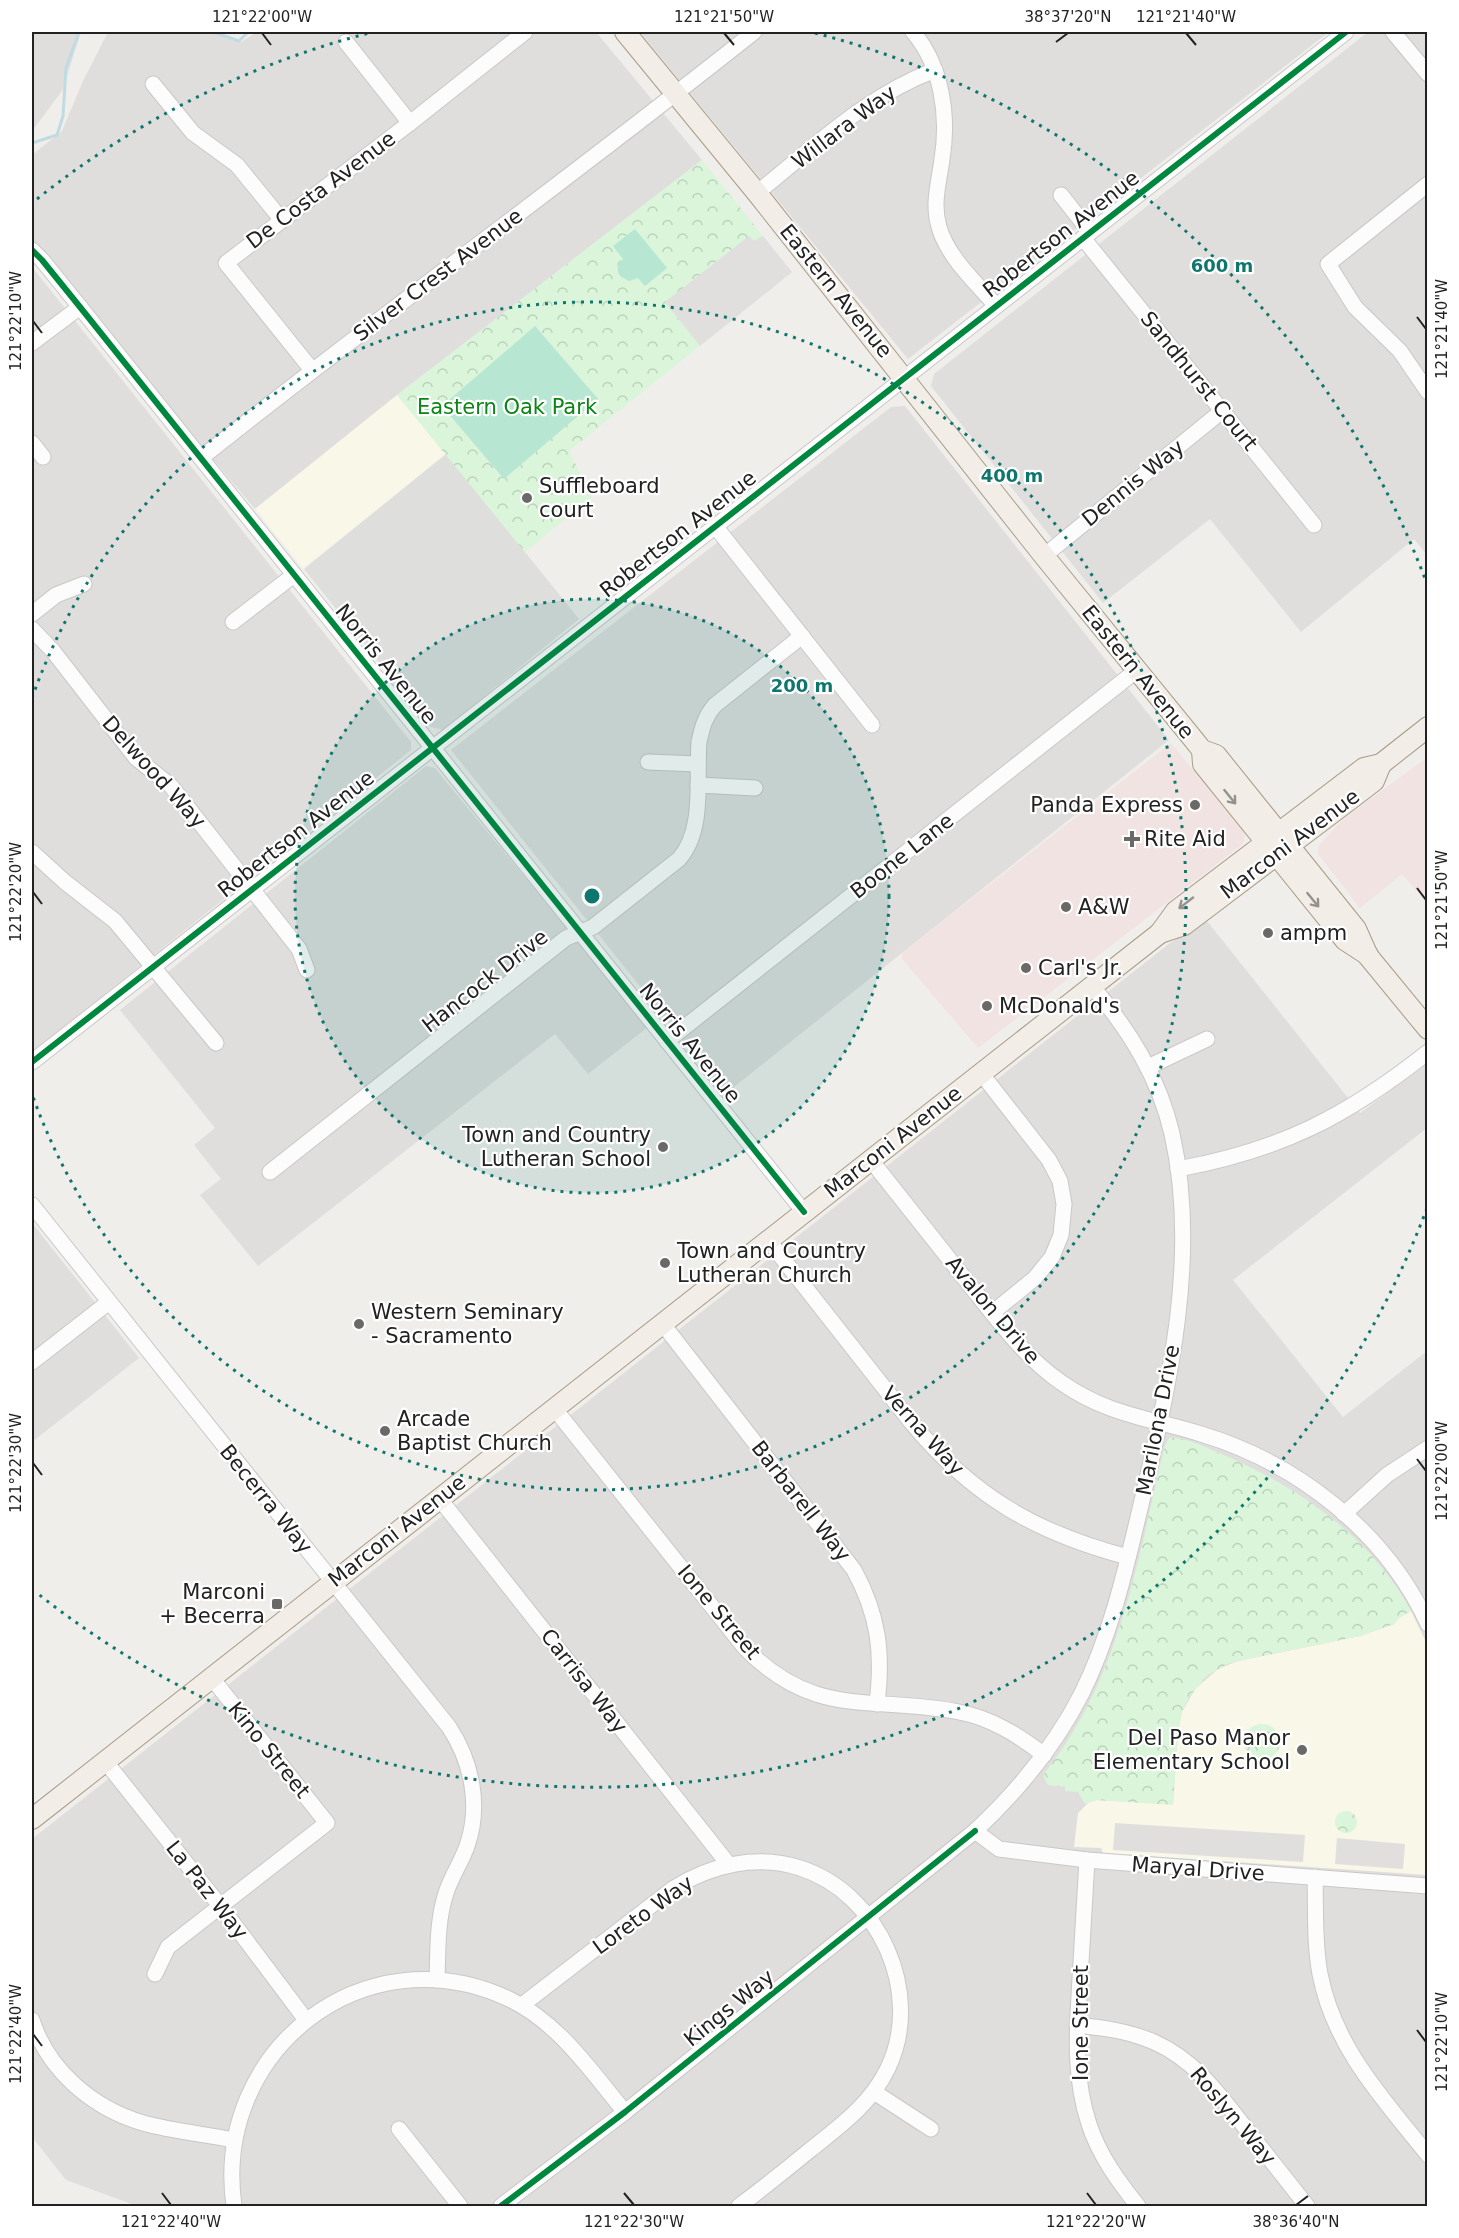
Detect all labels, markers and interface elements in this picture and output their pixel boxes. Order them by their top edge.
text: 121°22'00"W [212,8,312,26]
text: 121°21'50"W [674,8,774,26]
text: 38°37'20"N [1024,8,1112,26]
text: 121°21'40"W [1136,8,1236,26]
street label: Willara Way [787,80,901,174]
street label: De Costa Avenue [242,126,400,254]
street label: Robertson Avenue [978,166,1144,302]
street label: Silver Crest Avenue [349,204,527,346]
street label: Eastern Avenue [775,220,897,362]
text: 600 m [1191,255,1253,276]
text: 121°22'10"W [7,271,25,371]
text: 121°21'40"W [1433,279,1451,379]
street label: Sandhurst Court [1136,307,1262,455]
park label: Eastern Oak Park [417,395,598,419]
street label: Dennis Way [1077,435,1189,531]
text: 400 m [981,465,1043,486]
street label: Robertson Avenue [595,466,761,602]
place label: Suffleboard court [539,474,660,522]
marker: Suffleboard court [520,491,534,505]
street label: Norris Avenue [330,599,442,729]
street label: Eastern Avenue [1077,601,1199,743]
text: 200 m [771,675,833,696]
street label: Delwood Way [97,711,211,833]
street label: Robertson Avenue [213,766,379,902]
street label: Marconi Avenue [1216,784,1364,904]
one-way arrow [1223,789,1236,805]
place label: Panda Express [1030,793,1183,817]
marker: Panda Express [1188,798,1202,812]
street label: Boone Lane [846,808,958,904]
place label: Rite Aid [1144,827,1226,851]
marker: Rite Aid [1125,832,1139,846]
text: 121°22'20"W [7,842,25,942]
text: 121°21'50"W [1433,850,1451,950]
centre of rings [582,886,602,906]
one-way arrow [1307,892,1320,908]
place label: A&W [1078,895,1130,919]
one-way arrow [1178,896,1194,909]
marker: A&W [1059,900,1073,914]
place label: ampm [1280,921,1347,945]
street label: Hancock Drive [417,925,553,1037]
marker: ampm [1261,926,1275,940]
place label: Carl's Jr. [1038,956,1123,980]
marker: Carl's Jr. [1019,961,1033,975]
street label: Norris Avenue [634,978,746,1108]
place label: McDonald's [999,994,1120,1018]
marker: McDonald's [980,999,994,1013]
street label: Marconi Avenue [820,1081,966,1203]
place label: Town and Country Lutheran School [461,1123,651,1171]
marker: Town and Country Lutheran School [656,1140,670,1154]
place label: Town and Country Lutheran Church [676,1239,866,1287]
street label: Avalon Drive [941,1251,1045,1369]
marker: Town and Country Lutheran Church [658,1256,672,1270]
place label: Western Seminary - Sacramento [371,1300,564,1348]
marker: Western Seminary - Sacramento [352,1317,366,1331]
street label: Marilona Drive [1132,1343,1184,1497]
street label: Verna Way [877,1382,969,1480]
place label: Arcade Baptist Church [397,1407,552,1455]
text: 121°22'30"W [7,1413,25,1513]
text: 121°22'00"W [1433,1421,1451,1521]
marker: Arcade Baptist Church [378,1424,392,1438]
street label: Barbarell Way [747,1436,855,1566]
street label: Becerra Way [215,1440,317,1558]
street label: Marconi Avenue [324,1470,470,1592]
street label: Ione Street [673,1560,765,1664]
place label: Marconi + Becerra [159,1580,265,1628]
marker: Marconi + Becerra [270,1597,284,1611]
street label: Carrisa Way [536,1624,632,1738]
street label: Kino Street [223,1697,315,1803]
place label: Del Paso Manor Elementary School [1093,1726,1290,1774]
marker: Del Paso Manor Elementary School [1295,1743,1309,1757]
street label: La Paz Way [161,1836,253,1944]
street label: Maryal Drive [1131,1852,1265,1886]
street label: Loreto Way [588,1871,698,1959]
street label: Kings Way [679,1965,779,2051]
street label: Ione Street [1069,1965,1093,2081]
text: 121°22'40"W [7,1984,25,2084]
text: 121°22'10"W [1433,1992,1451,2092]
street label: Roslyn Way [1185,2062,1281,2170]
text: 121°22'40"W [121,2213,221,2231]
text: 121°22'30"W [584,2213,684,2231]
text: 121°22'20"W [1046,2213,1146,2231]
text: 38°36'40"N [1252,2213,1340,2231]

